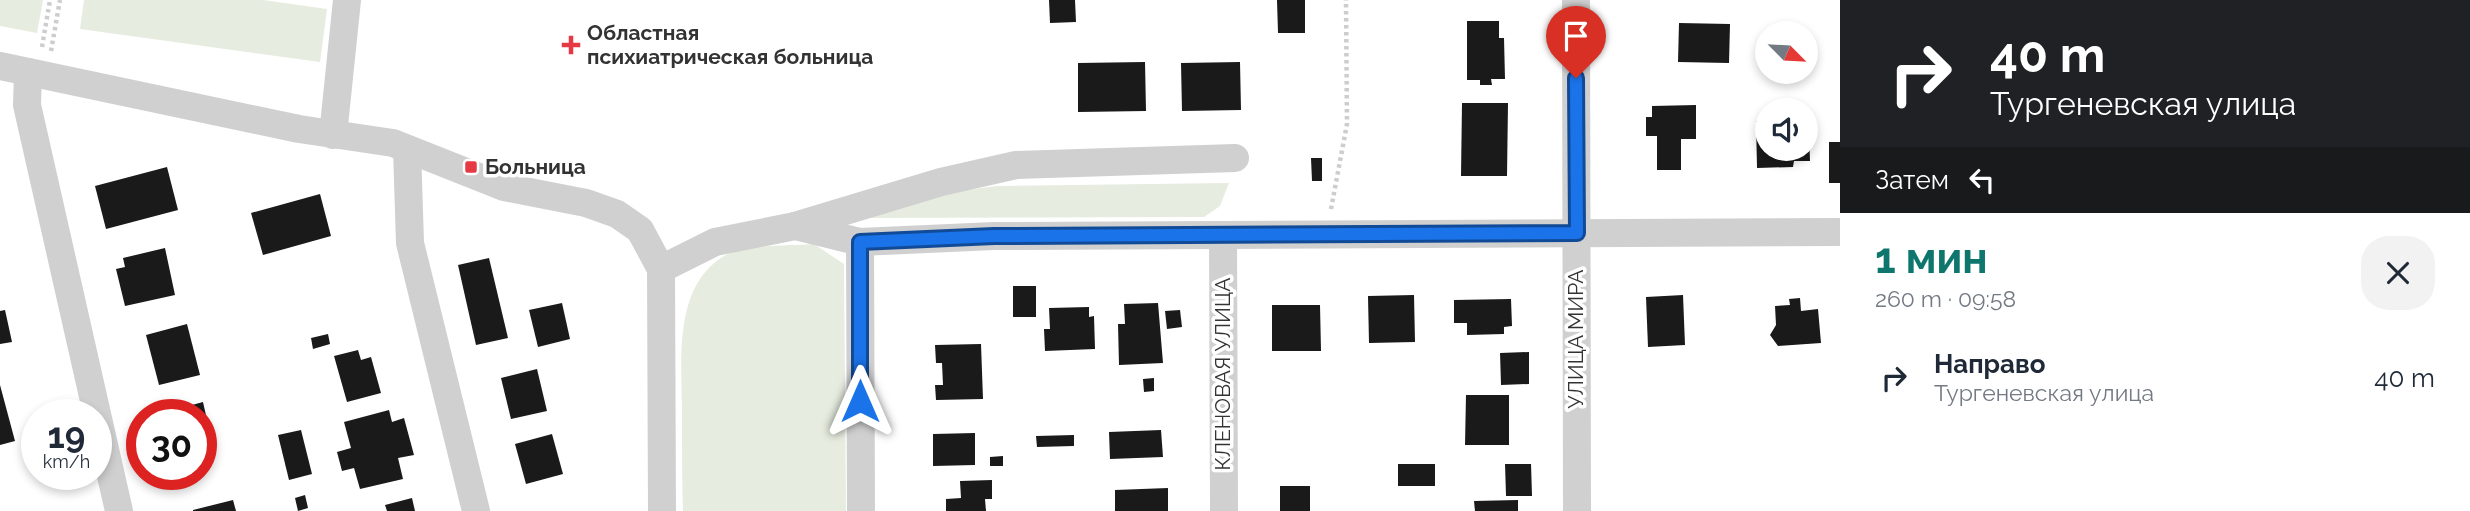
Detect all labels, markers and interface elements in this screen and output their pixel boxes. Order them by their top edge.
pin [1546,6,1606,78]
icon: arrive [1557,17,1595,55]
place label: Областная психиатрическая больница [587,20,873,69]
north arrow [1755,21,1818,84]
map controls [1755,21,1818,161]
text: 40 m [1990,26,2105,83]
icon: right [1875,28,1966,119]
marker: Областная психиатрическая больница [561,35,581,55]
text: Тургеневская улица [1990,85,2296,122]
button: sound [1755,98,1818,161]
place label: Больница [485,154,586,179]
marker: Больница [463,159,479,175]
icon: left [1963,161,2001,199]
text: Затем [1875,165,1949,195]
text: 1 мин [1875,234,1988,283]
button: close [2361,236,2435,310]
street label: УЛИЦА МИРА [1563,269,1588,409]
street label: КЛЕНОВАЯ УЛИЦА [1210,278,1235,471]
text: 260 m · 09:58 [1875,285,2016,312]
text: Направо [1934,349,2045,379]
icon: right [1875,359,1913,397]
text: 40 m [2374,363,2435,393]
position arrow [823,364,897,438]
text: Тургеневская улица [1934,379,2154,406]
speed limit sign: 30 [126,399,217,490]
text: 19 [48,415,85,456]
text: km/h [43,451,90,472]

